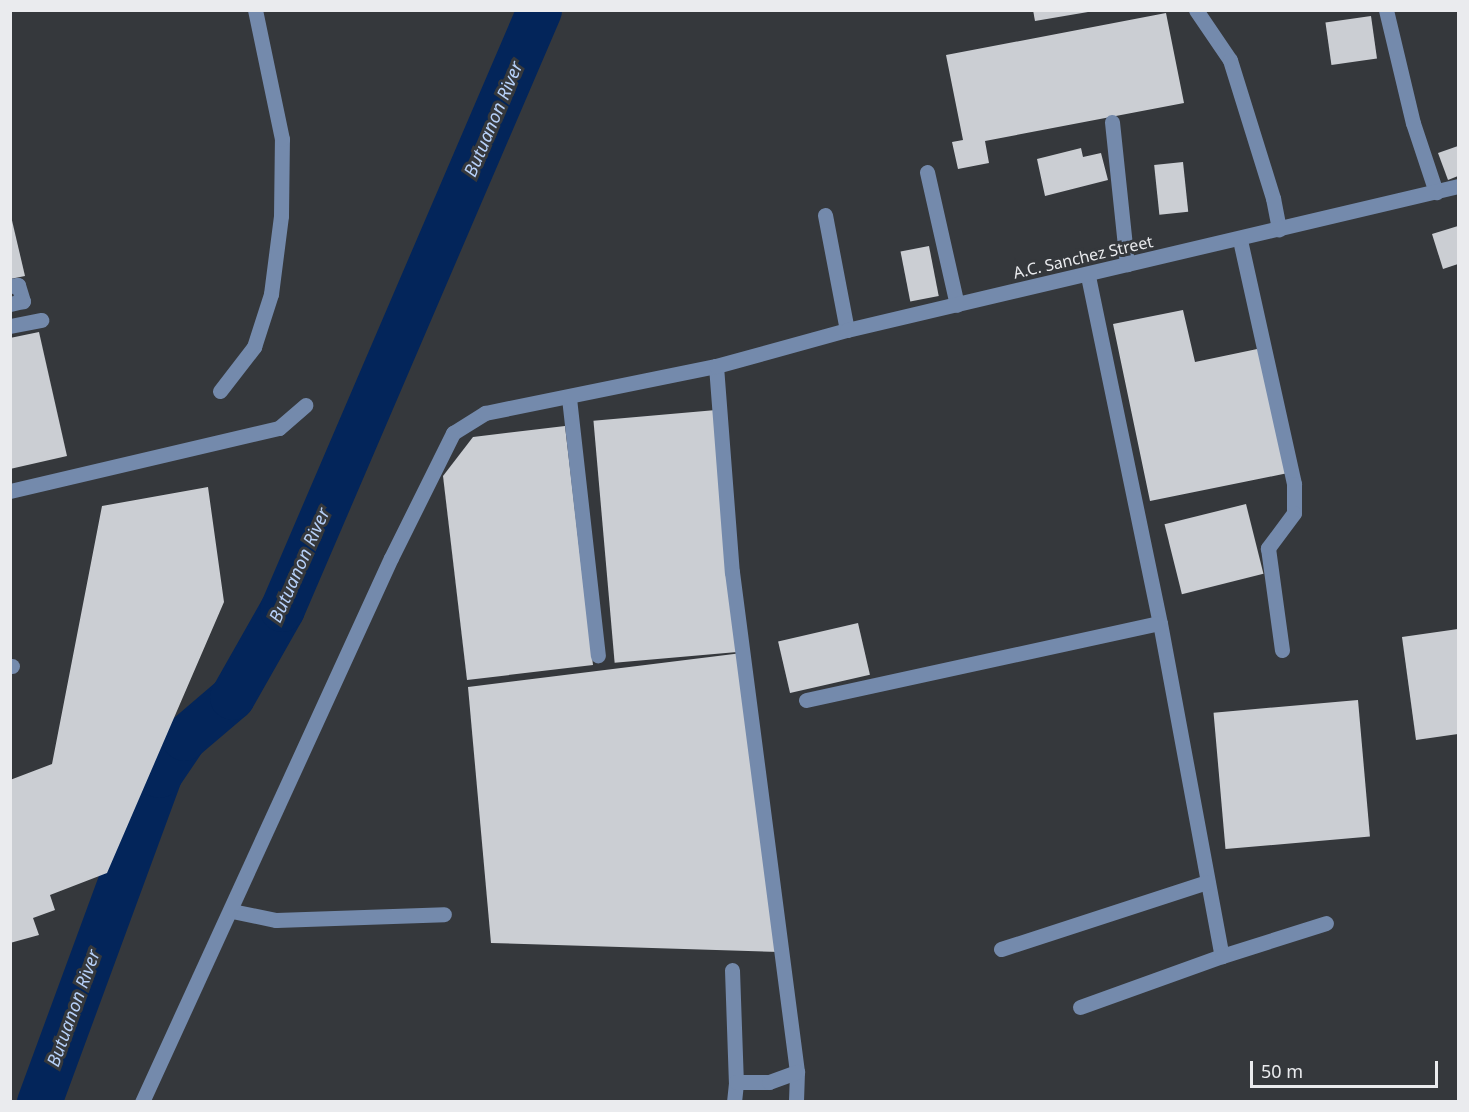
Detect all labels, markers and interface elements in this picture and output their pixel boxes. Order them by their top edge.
water label: Butuanon River [459,58,527,180]
street label: A.C. Sanchez Street [1011,232,1155,282]
water label: Butuanon River [264,504,334,626]
water label: Butuanon River [42,947,104,1069]
scale bar [1253,1049,1440,1087]
text: 50 m [1261,1059,1303,1083]

